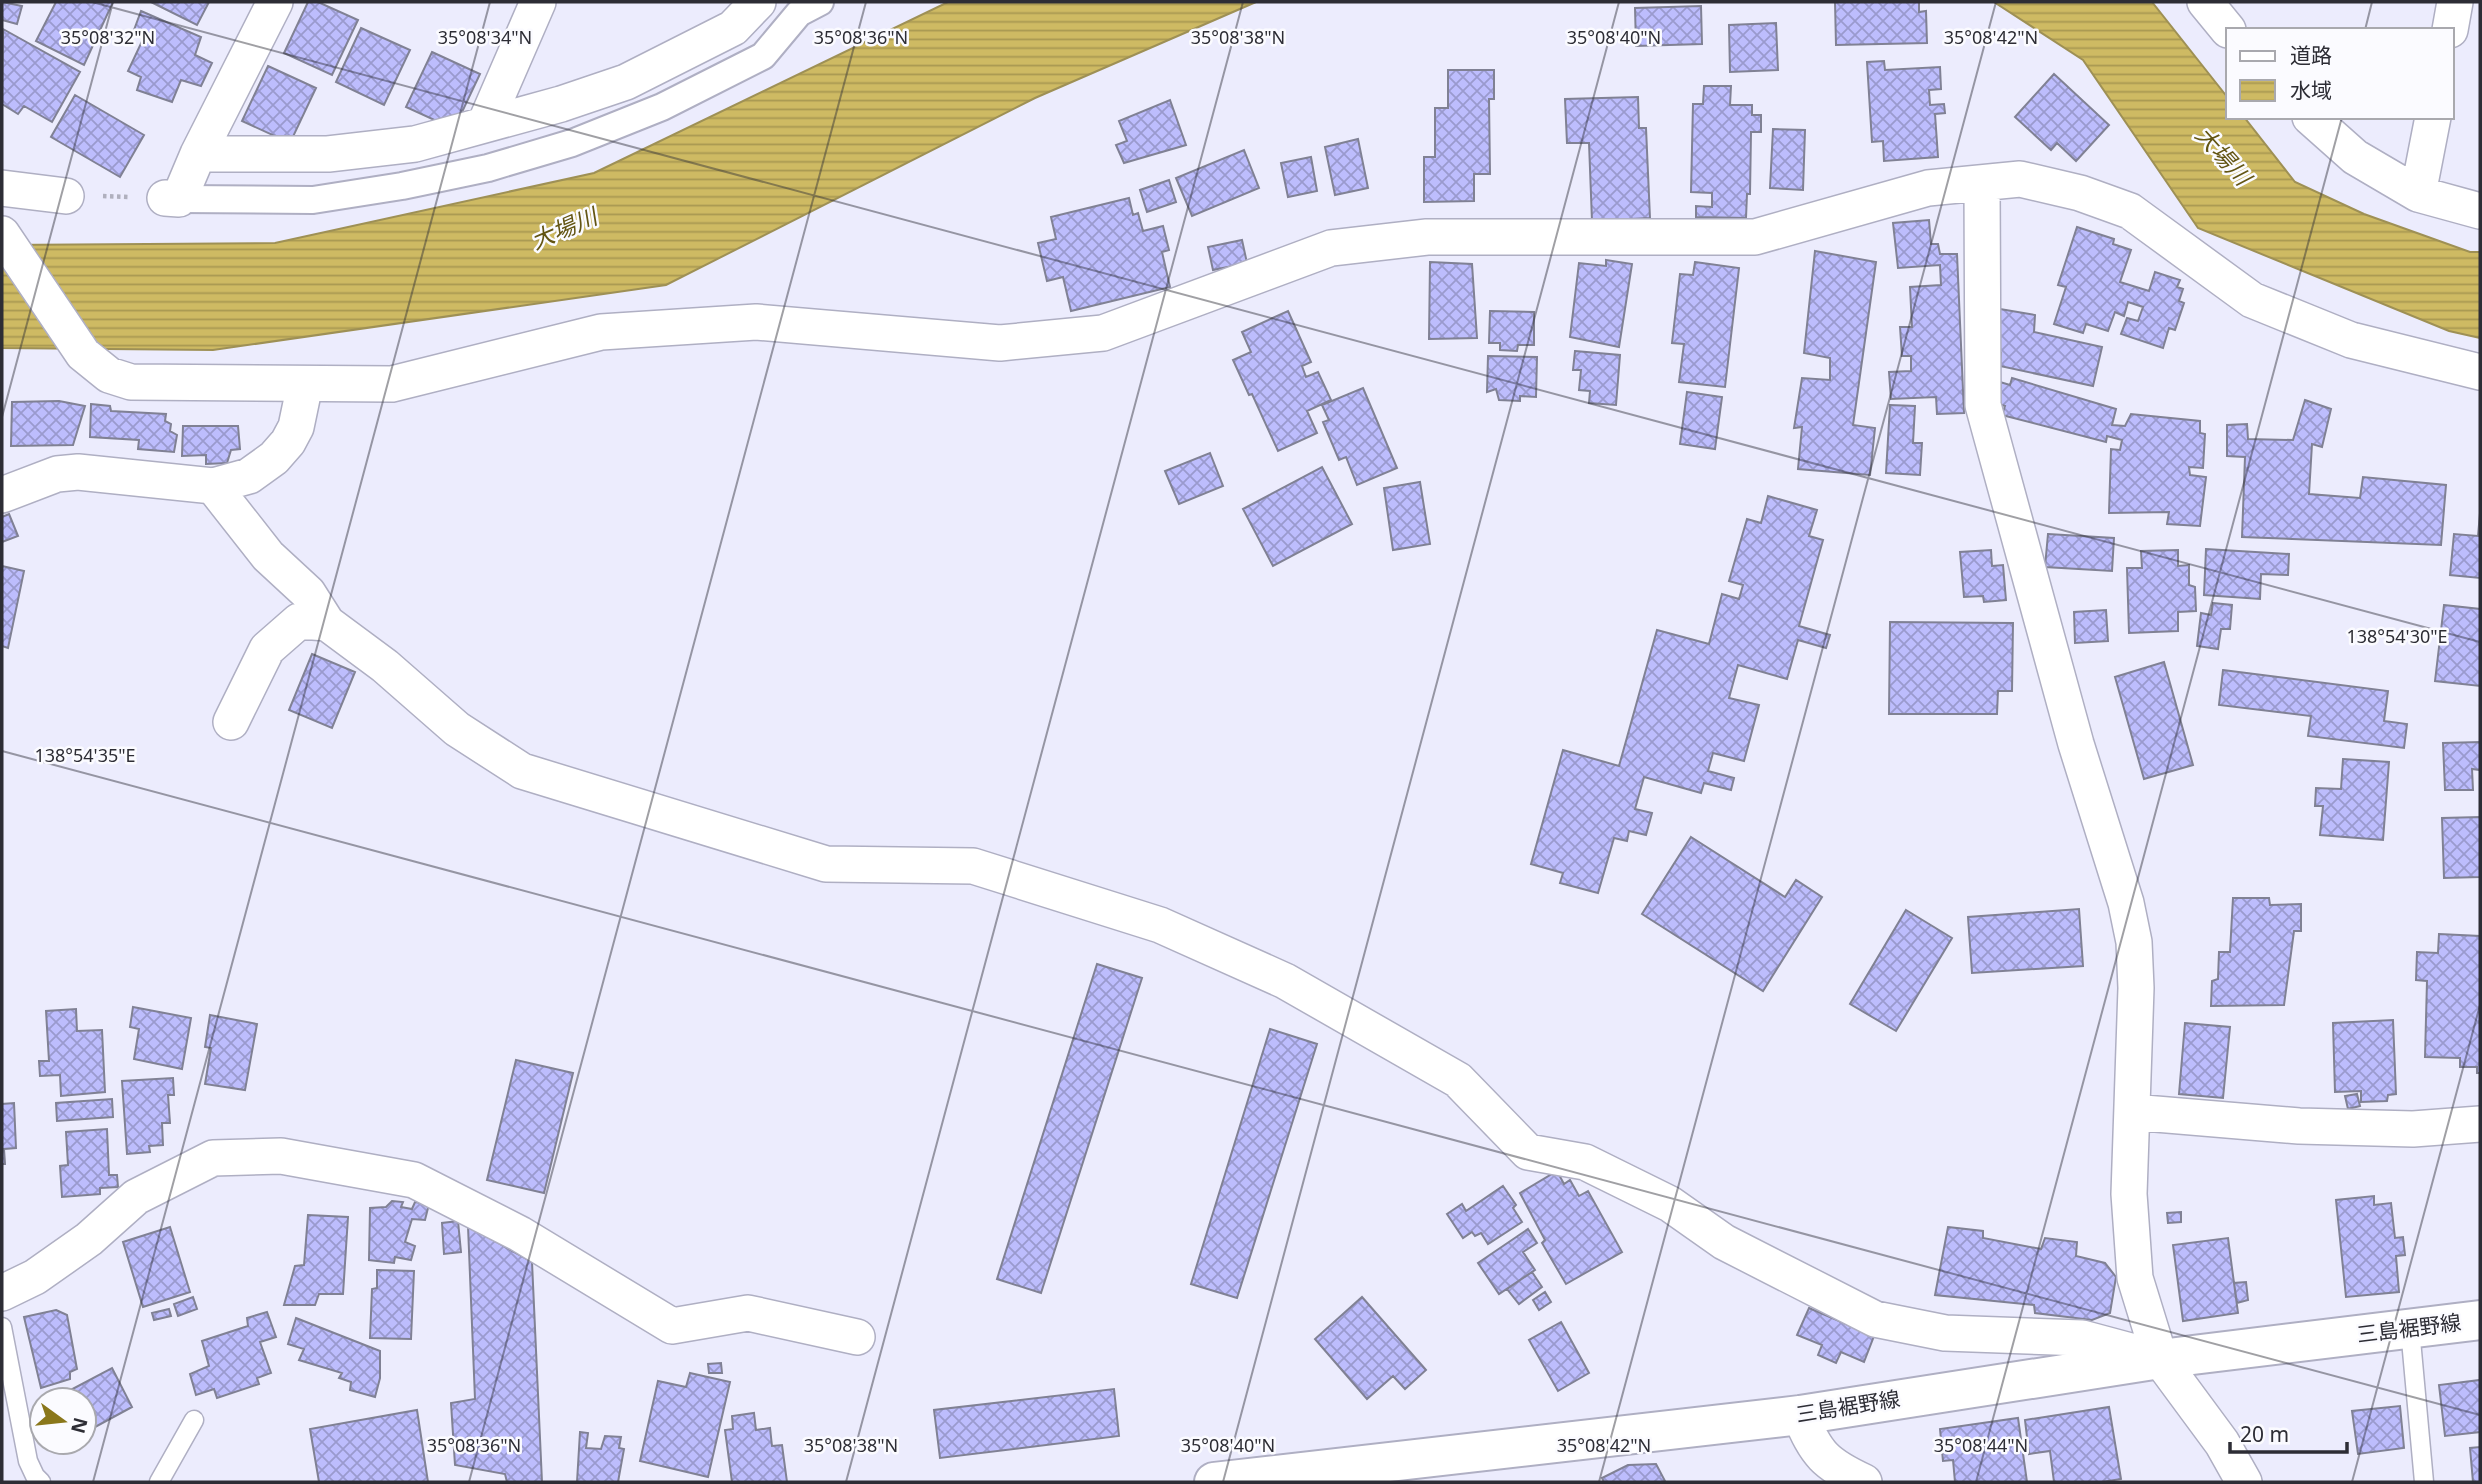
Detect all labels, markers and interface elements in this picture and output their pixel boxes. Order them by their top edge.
text: 35°08'32"N [61,25,155,49]
text: 35°08'34"N [438,25,532,49]
text: 35°08'36"N [814,25,908,49]
text: 35°08'38"N [1191,25,1285,49]
text: 35°08'40"N [1567,25,1661,49]
text: 35°08'42"N [1944,25,2038,49]
legend [2226,28,2454,119]
text: 道路 [2290,41,2332,69]
text: 水域 [2290,76,2332,104]
water label: 大場川 [2189,119,2261,194]
water label: 大場川 [526,199,604,256]
text: 138°54'30"E [2346,624,2448,648]
text: 138°54'35"E [34,743,136,767]
street label: 三島裾野線 [2355,1308,2463,1348]
street label: 三島裾野線 [1794,1384,1902,1428]
north arrow [28,1386,98,1456]
scale bar [2230,1410,2347,1454]
text: N [65,1415,94,1436]
text: 20 m [2240,1420,2289,1448]
text: 35°08'36"N [427,1433,521,1457]
text: 35°08'38"N [804,1433,898,1457]
text: 35°08'40"N [1181,1433,1275,1457]
text: 35°08'42"N [1557,1433,1651,1457]
text: 35°08'44"N [1934,1433,2028,1457]

